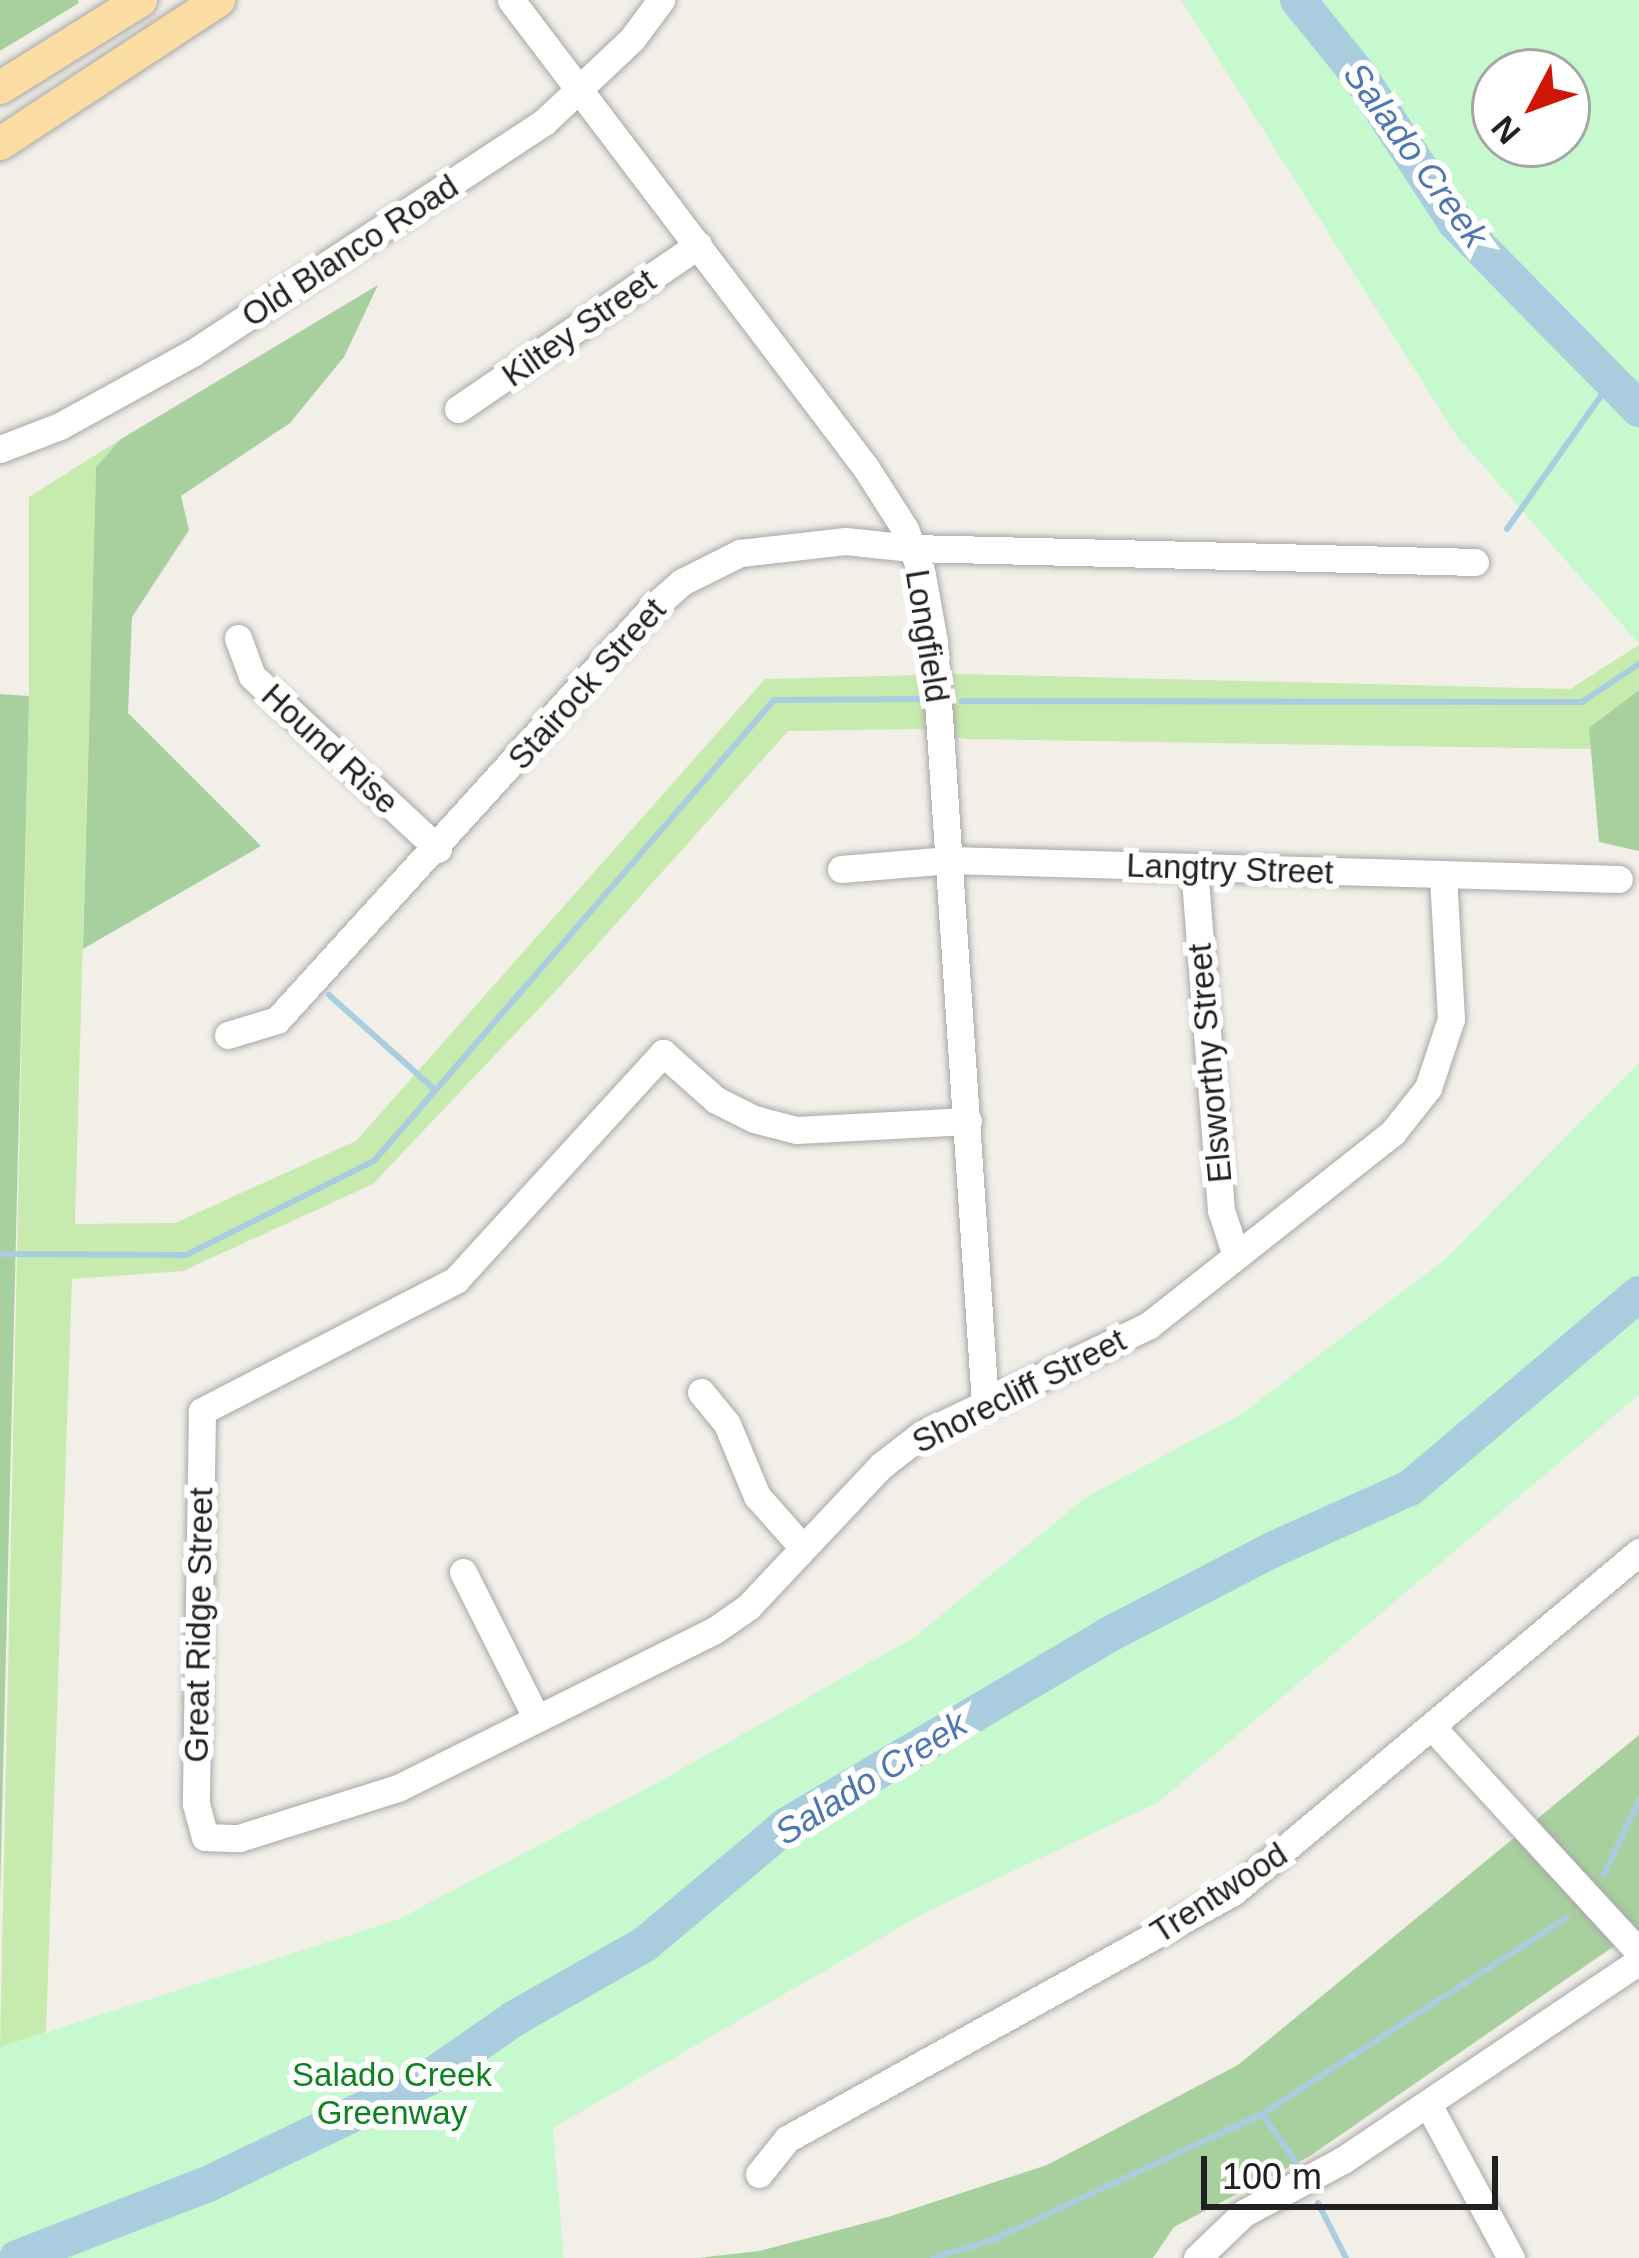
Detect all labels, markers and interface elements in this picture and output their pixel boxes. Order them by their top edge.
north arrow [1471,48,1591,168]
water label: Salado Creek [1334,54,1498,256]
text: N [1484,109,1528,151]
street label: Old Blanco Road [235,166,465,336]
street label: Kiltey Street [495,261,663,395]
street label: Longfield [897,567,957,705]
street label: Stairock Street [500,590,674,778]
street label: Hound Rise [253,676,407,822]
street label: Langtry Street [1126,846,1334,892]
street label: Elsworthy Street [1180,942,1240,1184]
street label: Shorecliff Street [906,1320,1132,1462]
street label: Great Ridge Street [177,1487,221,1763]
water label: Salado Creek [767,1702,975,1854]
street label: Trentwood [1143,1834,1295,1952]
park label: Salado Creek Greenway [292,2055,492,2133]
scale bar [1207,2132,1504,2206]
text: 100 m [1222,2156,1322,2197]

